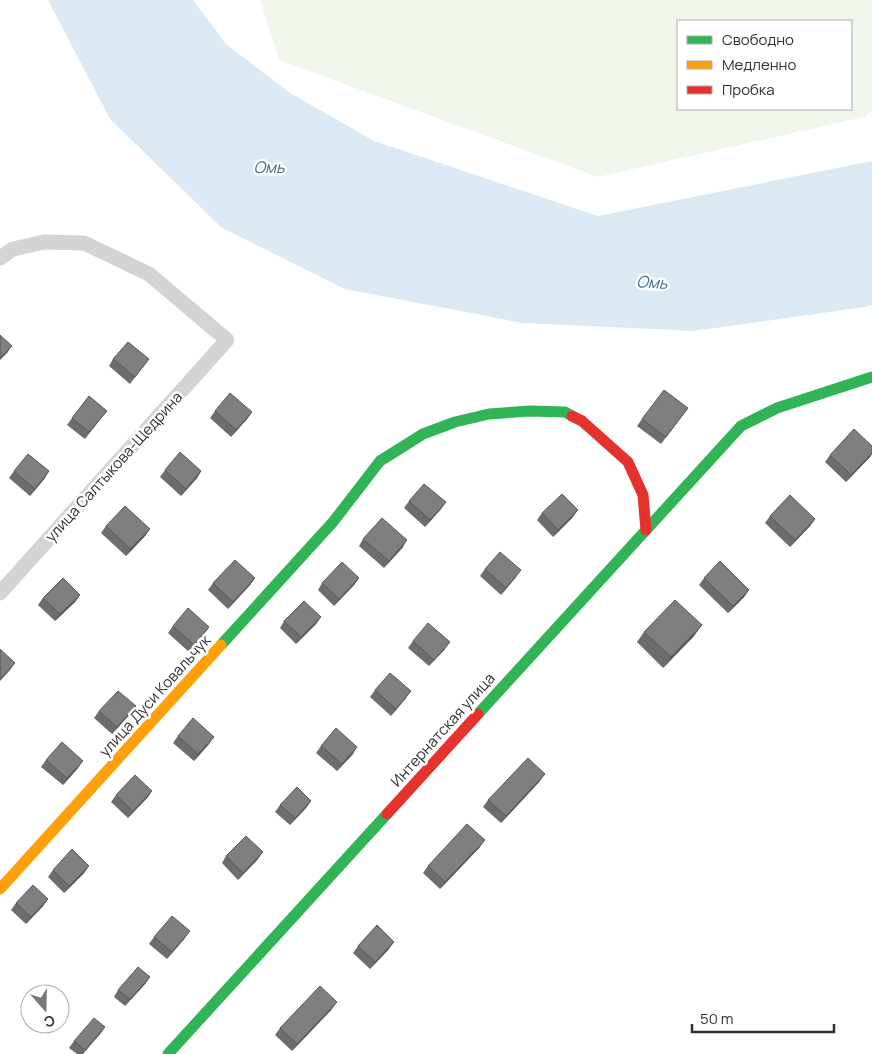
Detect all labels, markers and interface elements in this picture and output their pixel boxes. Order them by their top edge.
legend [677,20,852,110]
text: Свободно [722,29,794,50]
text: Медленно [722,54,796,75]
text: Пробка [722,79,775,100]
water label: Омь [253,156,285,178]
water label: Омь [636,270,669,294]
street label: улица Салтыкова-Щедрина [40,387,187,546]
street label: улица Дуси Ковальчук [94,630,215,761]
street label: Интернатская улица [386,668,500,791]
north arrow [20,984,70,1034]
scale bar [692,1002,834,1034]
text: 50 m [700,1008,734,1029]
text: С [42,1011,58,1032]

